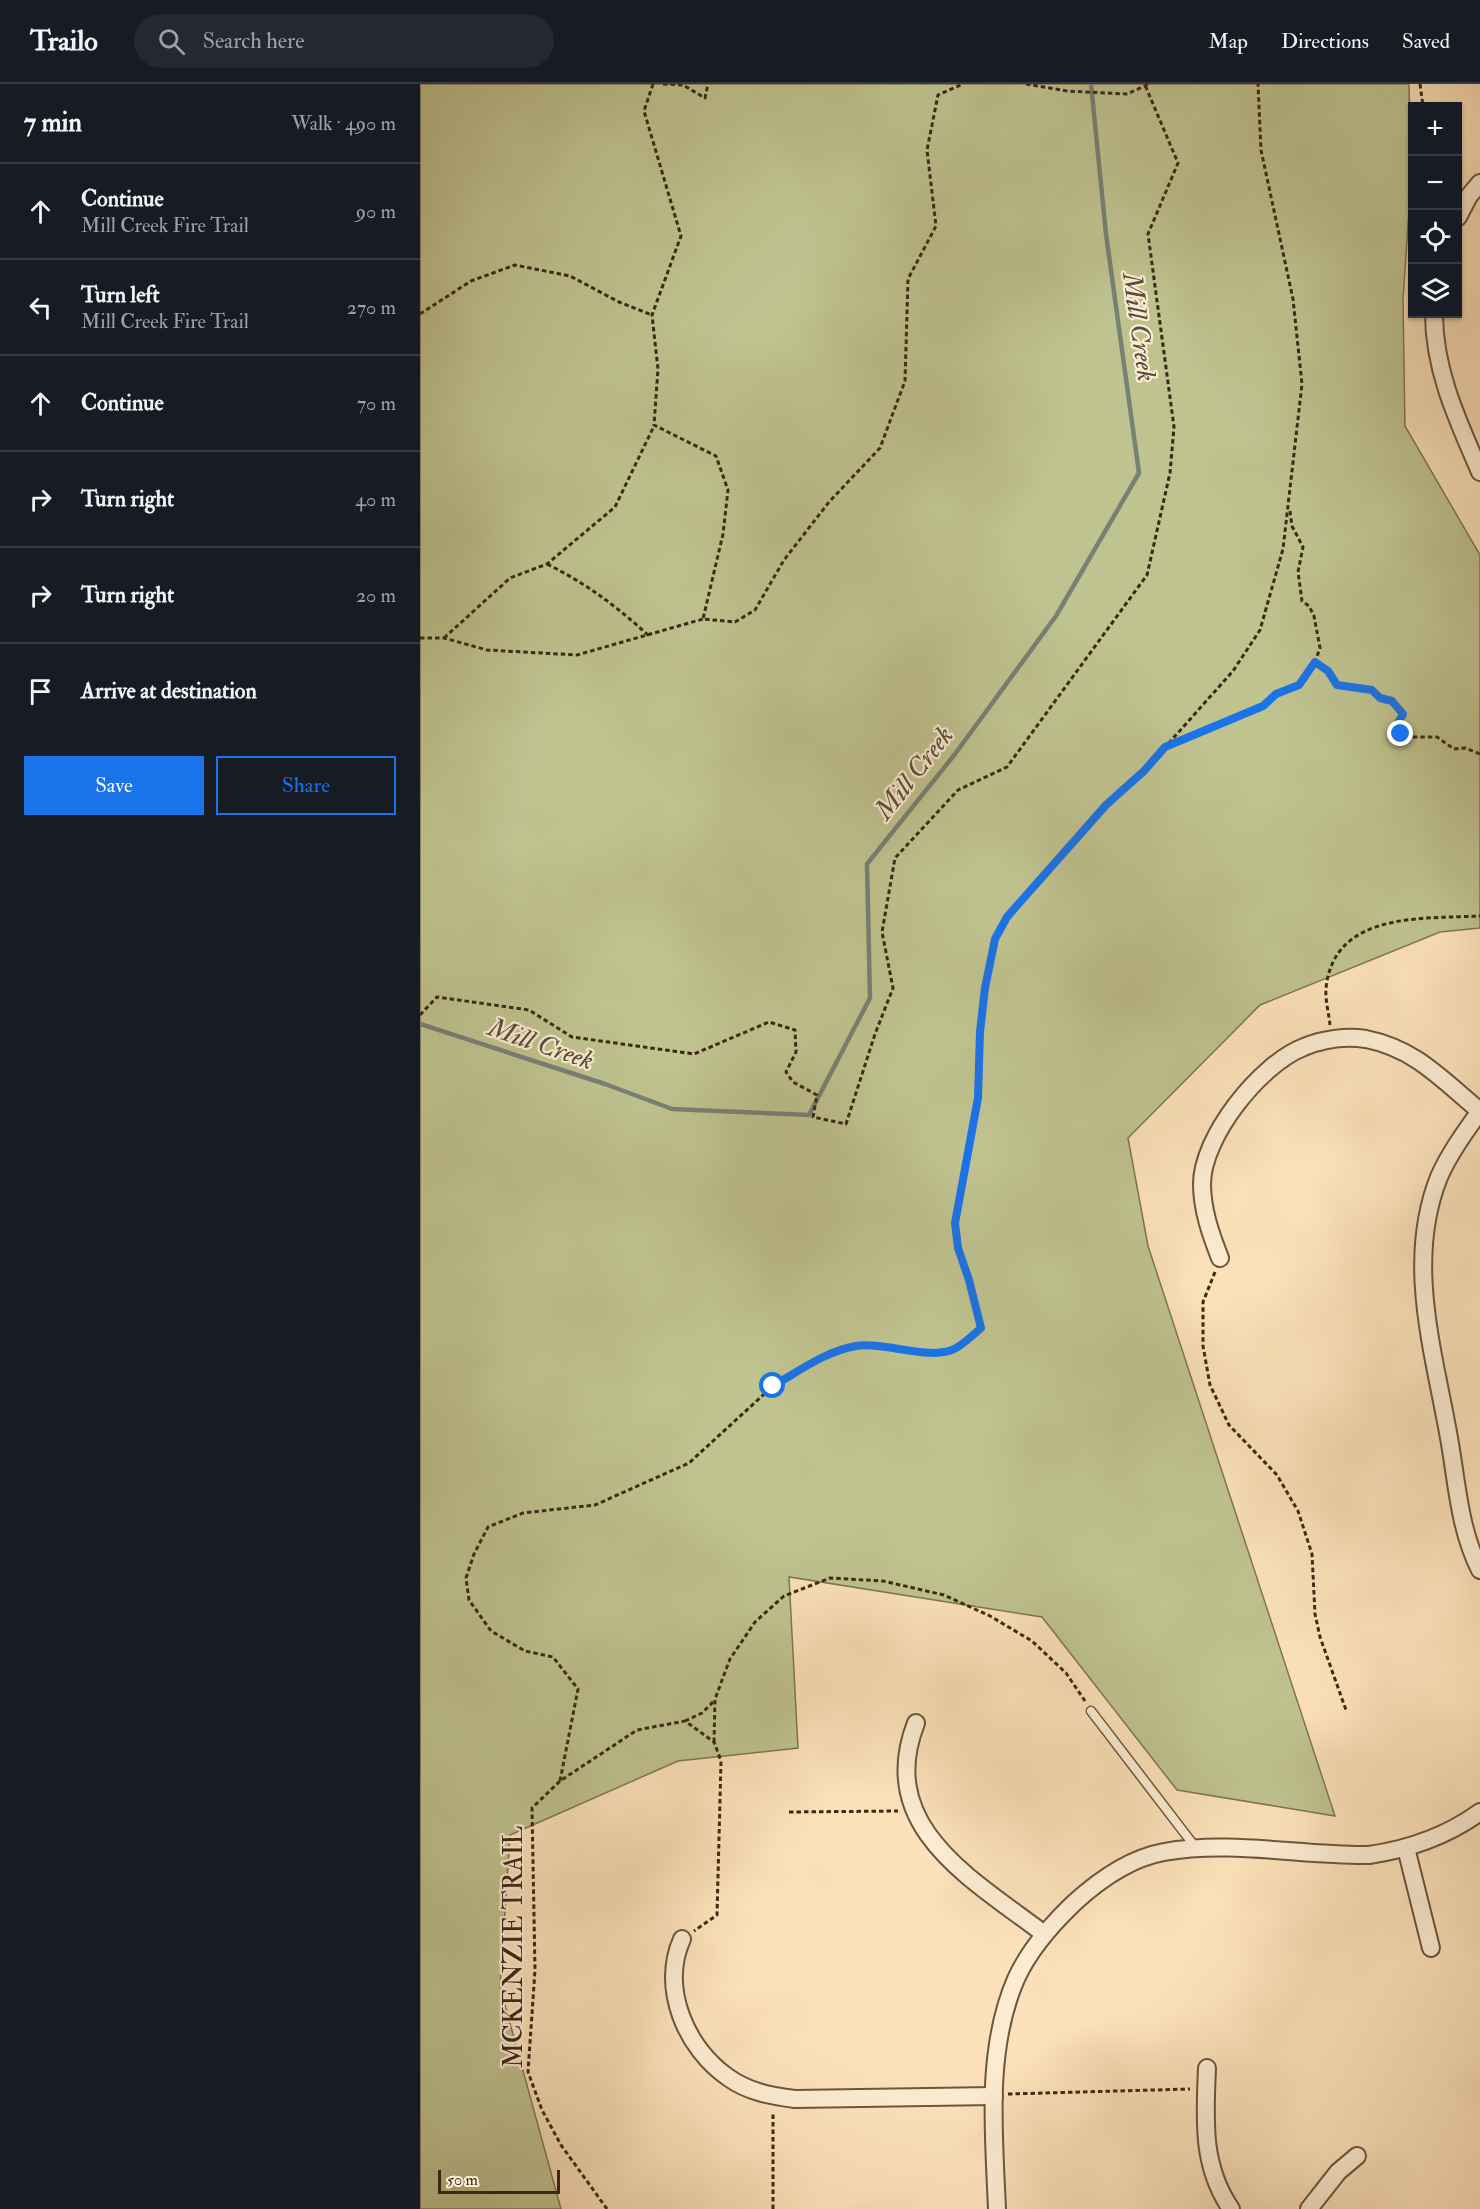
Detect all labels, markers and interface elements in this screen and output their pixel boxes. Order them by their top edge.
search box [134,14,554,68]
text: Trailo [30,24,98,59]
icon: search [155,25,188,58]
text: Search here [203,27,304,55]
text: Map [1208,28,1248,55]
text: Directions [1281,28,1369,55]
text: Saved [1402,28,1450,55]
map controls [1408,102,1462,318]
button: + [1408,102,1462,156]
text: 7 min [24,107,82,139]
text: Walk · 490 m [291,111,396,136]
button: − [1408,156,1462,210]
text: Continue [81,185,164,213]
icon: ahead [24,195,57,228]
text: 90 m [356,199,396,224]
button: locate [1408,210,1462,264]
text: Mill Creek Fire Trail [81,213,249,238]
button: layers [1408,264,1462,318]
water label: Mill Creek [1115,269,1163,383]
text: Turn left [81,281,160,309]
icon: left [24,291,57,324]
text: 270 m [347,295,396,320]
text: Mill Creek Fire Trail [81,309,249,334]
icon: ahead [24,387,57,420]
text: Continue [81,389,164,417]
text: 70 m [357,391,396,416]
icon: right [24,483,57,516]
text: Turn right [81,485,174,513]
text: 40 m [355,487,396,512]
icon: right [24,579,57,612]
text: Turn right [81,581,174,609]
text: 20 m [356,583,396,608]
icon: arrive [24,675,57,708]
text: Arrive at destination [81,677,257,705]
water label: Mill Creek [866,720,961,828]
route end [1387,720,1413,746]
button: Save [24,756,204,815]
button: Share [216,756,396,815]
water label: Mill Creek [482,1010,598,1077]
route start [759,1372,785,1398]
street label: MCKENZIE TRAIL [498,1826,530,2068]
scale bar [438,2167,560,2194]
text: 50 m [447,2170,478,2190]

